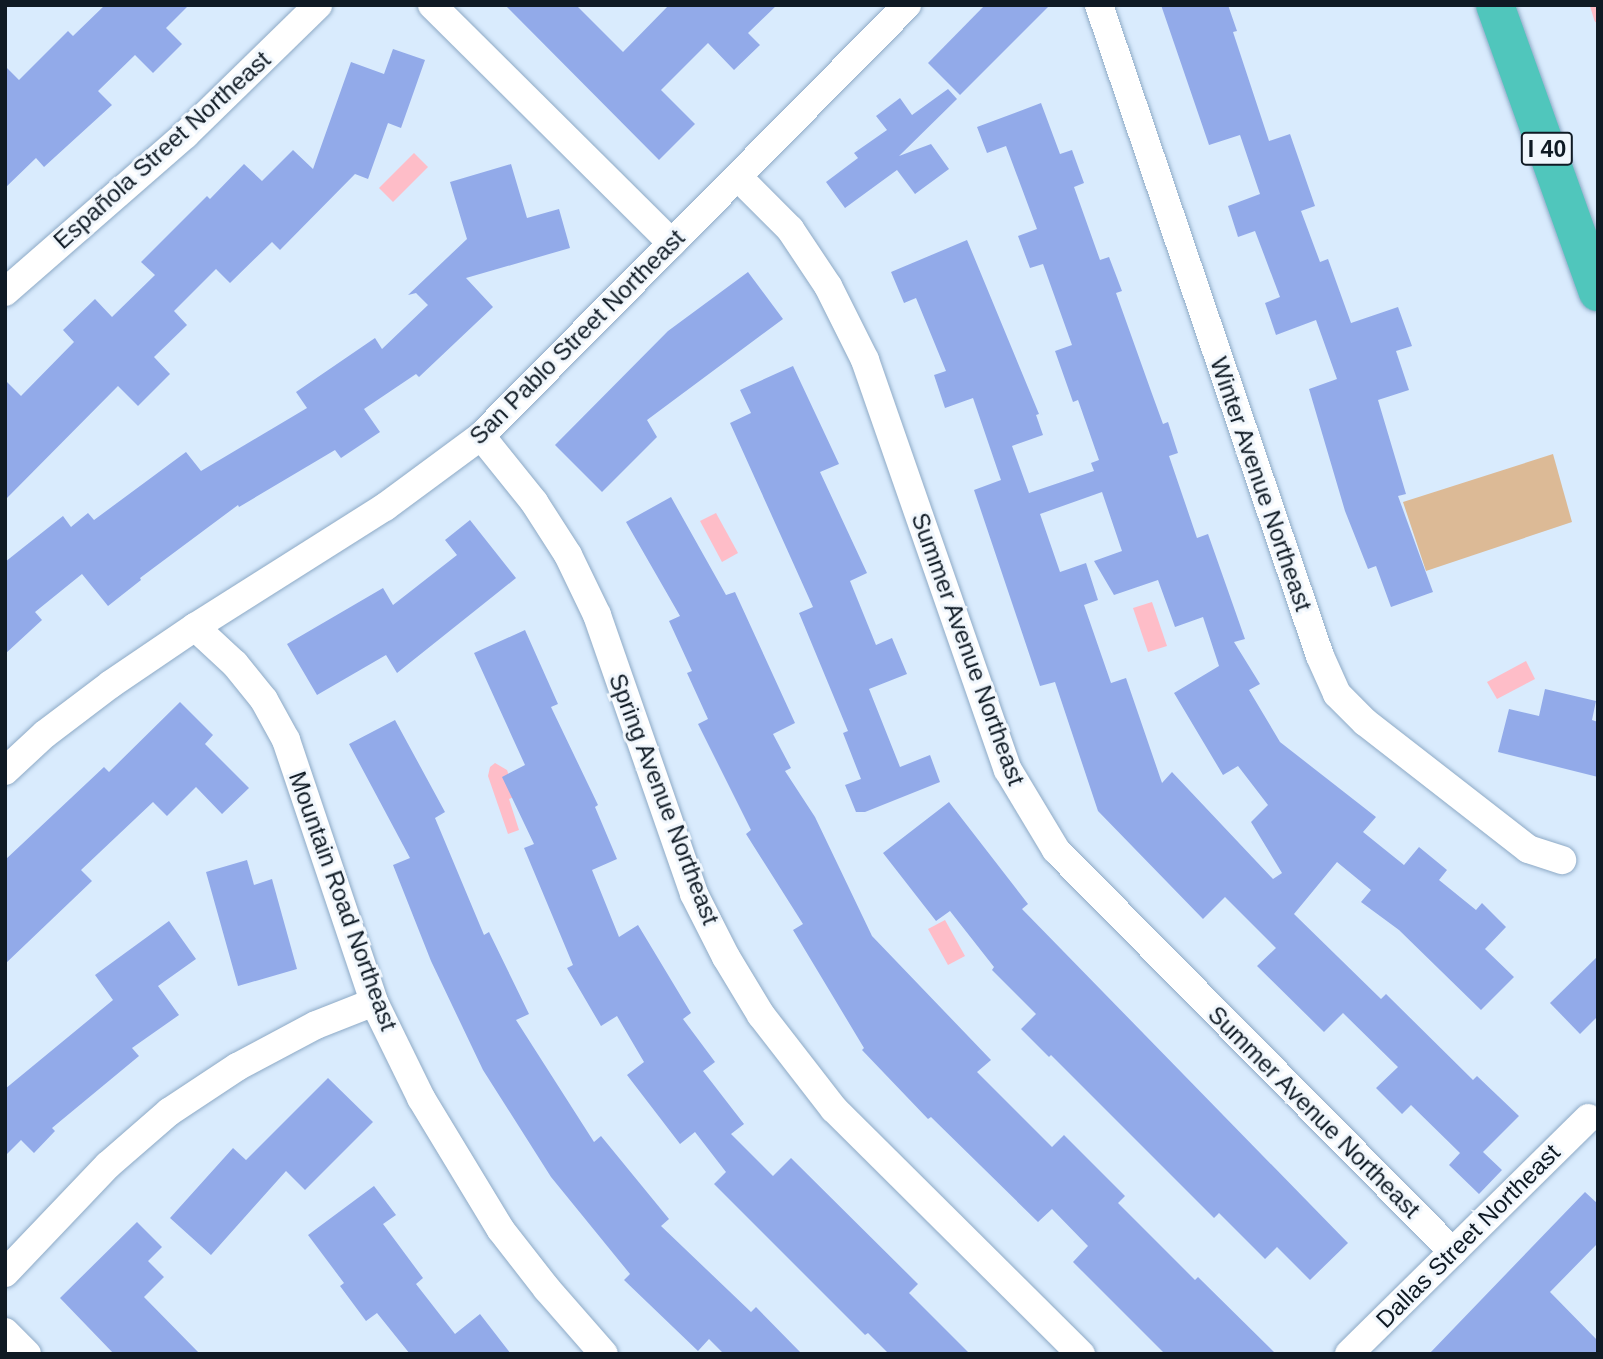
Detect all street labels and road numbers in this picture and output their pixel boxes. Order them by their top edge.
street label: Española Street Northeast [48,45,276,255]
road number: I 40 [1521,130,1573,168]
street label: San Pablo Street Northeast [464,224,690,450]
street label: Winter Avenue Northeast [1204,353,1318,615]
street label: Summer Avenue Northeast [905,508,1031,790]
street label: Spring Avenue Northeast [603,669,725,929]
street label: Mountain Road Northeast [283,768,403,1034]
street label: Summer Avenue Northeast [1202,1000,1426,1224]
street label: Dallas Street Northeast [1370,1138,1566,1334]

